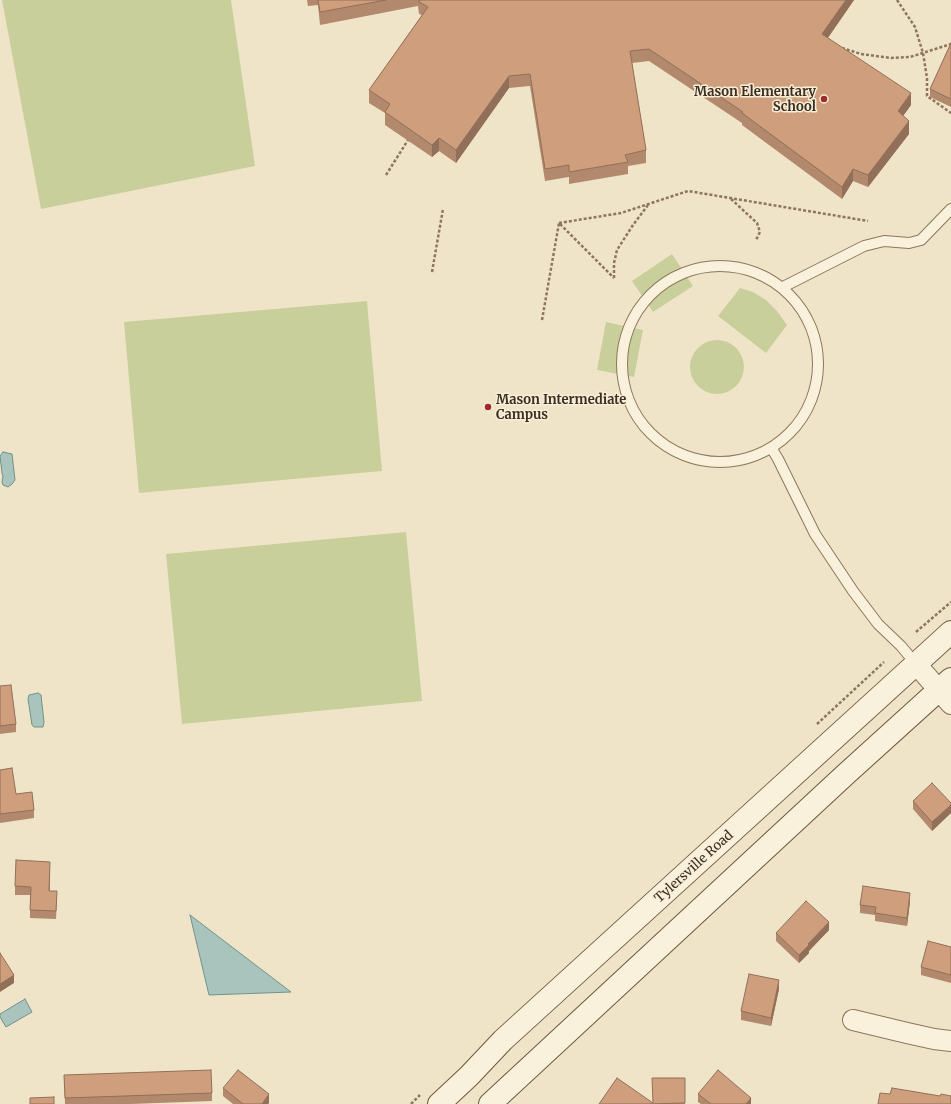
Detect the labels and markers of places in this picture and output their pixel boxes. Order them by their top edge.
place label: Mason Elementary School [694,84,816,115]
marker: Mason Elementary School [819,94,829,104]
place label: Mason Intermediate Campus [496,392,626,423]
marker: Mason Intermediate Campus [483,402,493,412]

